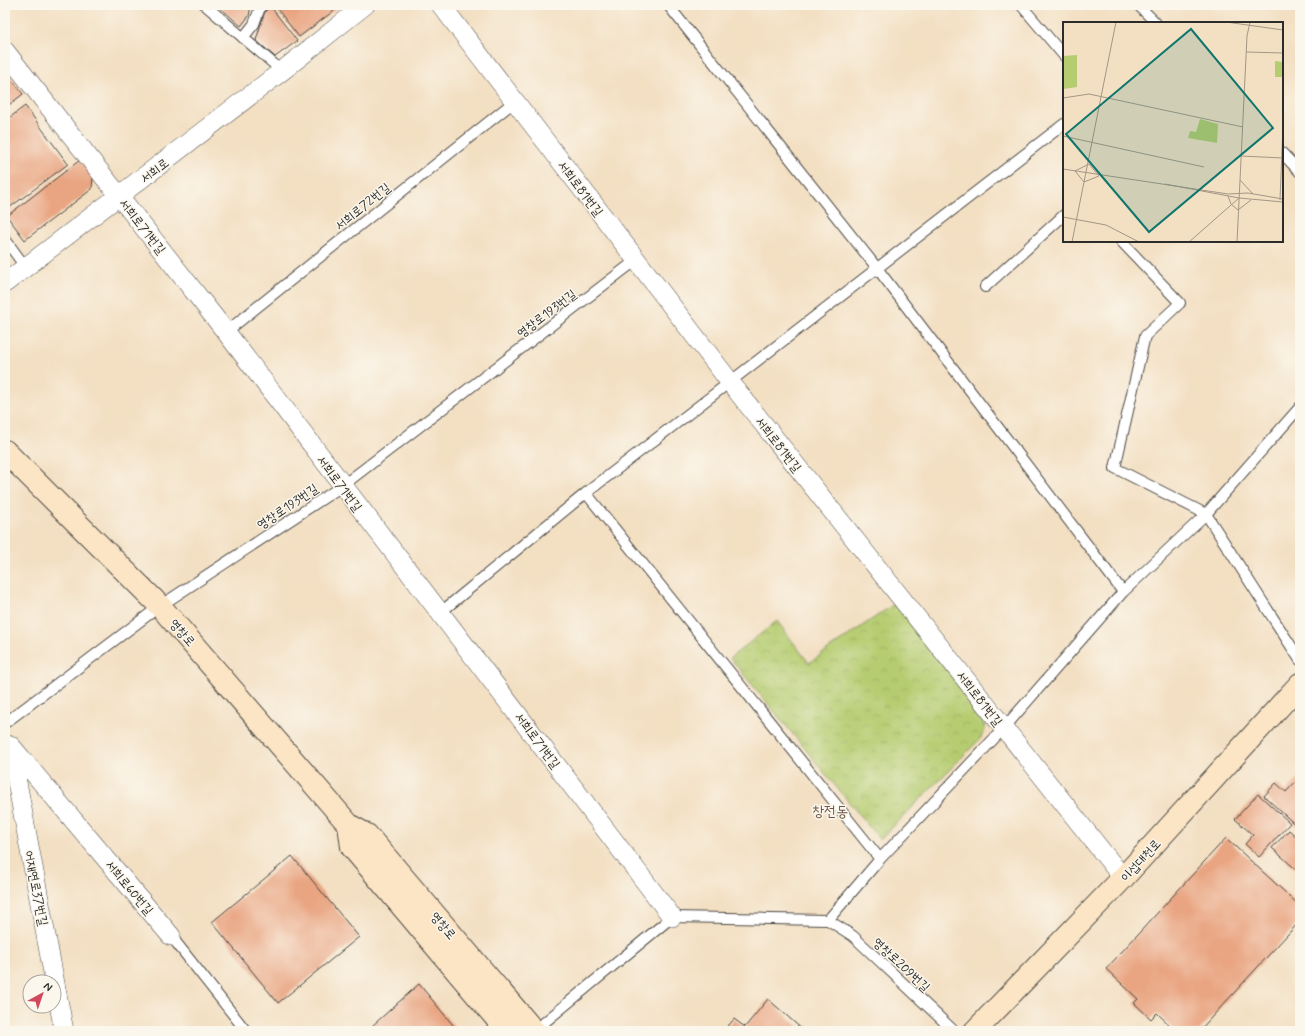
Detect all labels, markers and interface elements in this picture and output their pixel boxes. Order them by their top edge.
inset map [1063,22,1283,242]
street label: 서희로 [137,155,173,187]
street label: 서희로81번길 [553,158,606,220]
street label: 서희로72번길 [332,180,394,235]
street label: 서희로71번길 [115,196,169,258]
street label: 영창로193번길 [514,286,580,342]
street label: 서희로81번길 [751,414,805,476]
street label: 서희로71번길 [312,452,365,515]
street label: 영창로193번길 [254,481,322,534]
street label: 영창로 [165,616,199,650]
street label: 서희로81번길 [952,668,1006,730]
street label: 서희로71번길 [510,709,563,772]
district label: 창전동 [812,802,848,822]
street label: 이섭대천로 [1117,836,1165,886]
street label: 어재연로37번길 [20,849,51,927]
street label: 서희로60번길 [101,857,157,919]
street label: 영창로 [426,908,459,943]
street label: 영창로209번길 [869,934,933,996]
north arrow [22,974,62,1014]
text: N [40,979,55,995]

